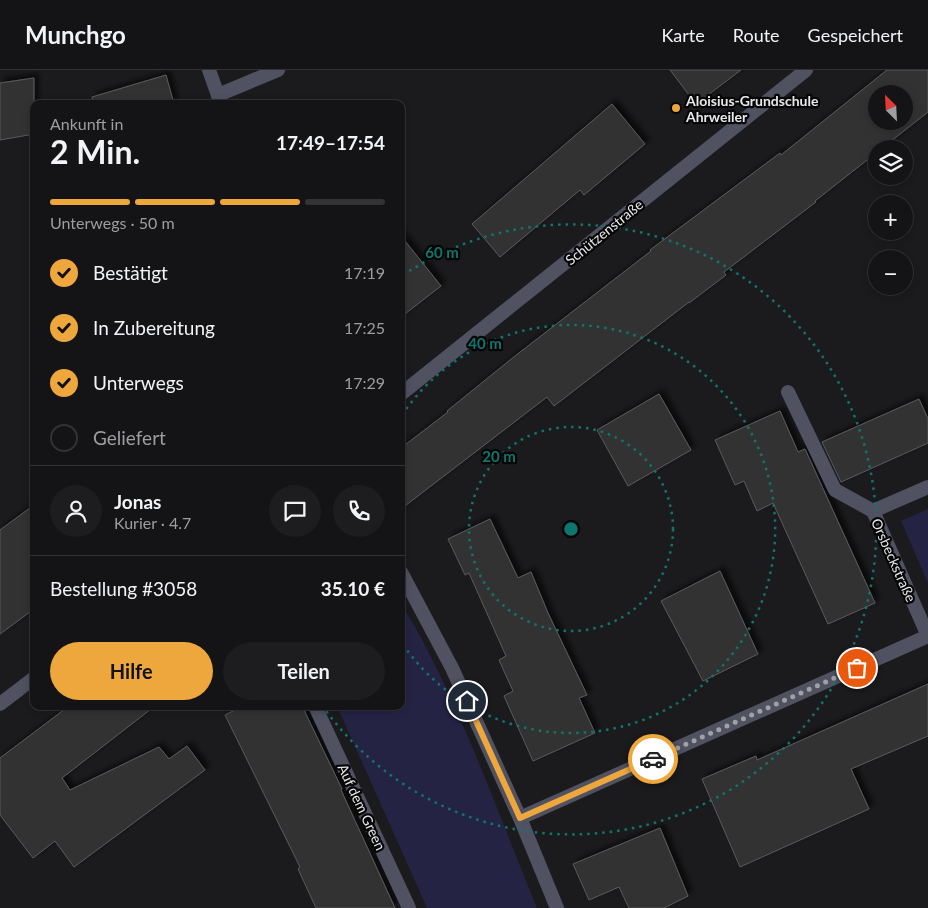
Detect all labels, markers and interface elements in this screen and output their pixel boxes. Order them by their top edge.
text: Munchgo [25,20,126,49]
text: Karte [661,24,705,46]
text: Route [733,24,780,46]
text: Gespeichert [808,24,903,46]
north arrow [868,85,912,130]
map controls [868,85,913,295]
place label: Aloisius-Grundschule Ahrweiler [685,92,819,125]
marker: Aloisius-Grundschule Ahrweiler [670,102,682,114]
text: Ankunft in [50,114,123,133]
text: 17:49–17:54 [276,131,385,154]
text: 2 Min. [50,132,140,171]
button: layers [868,140,913,185]
button: + [868,195,913,240]
street label: Schützenstraße [562,196,646,268]
text: Unterwegs · 50 m [50,213,175,232]
text: 60 m [425,243,459,261]
button: − [868,250,913,295]
icon: check [50,259,78,287]
text: Bestätigt [93,261,168,284]
text: 17:19 [344,263,385,282]
icon: check [50,314,78,342]
text: In Zubereitung [93,316,215,339]
text: 17:25 [344,318,385,337]
text: 40 m [468,334,502,352]
icon: check [50,369,78,397]
text: Unterwegs [93,371,184,394]
text: 17:29 [344,373,385,392]
text: Geliefert [93,426,166,449]
text: 20 m [482,447,516,465]
button: person [50,485,102,537]
button: chat [269,485,321,537]
button: phone [333,485,385,537]
text: Jonas [114,490,161,513]
text: Kurier · 4.7 [114,513,191,532]
street label: Orsbeckstraße [868,516,920,604]
centre of rings [562,520,580,538]
text: Bestellung #3058 [50,577,197,600]
text: 35.10 € [321,577,385,600]
button: Hilfe [50,642,213,700]
button: Teilen [223,642,385,700]
pin [836,647,878,689]
icon: bag [843,654,871,682]
pin [446,680,488,722]
icon: home [453,687,481,715]
courier [628,734,678,784]
icon: car [639,745,667,773]
street label: Auf dem Green [335,761,389,853]

